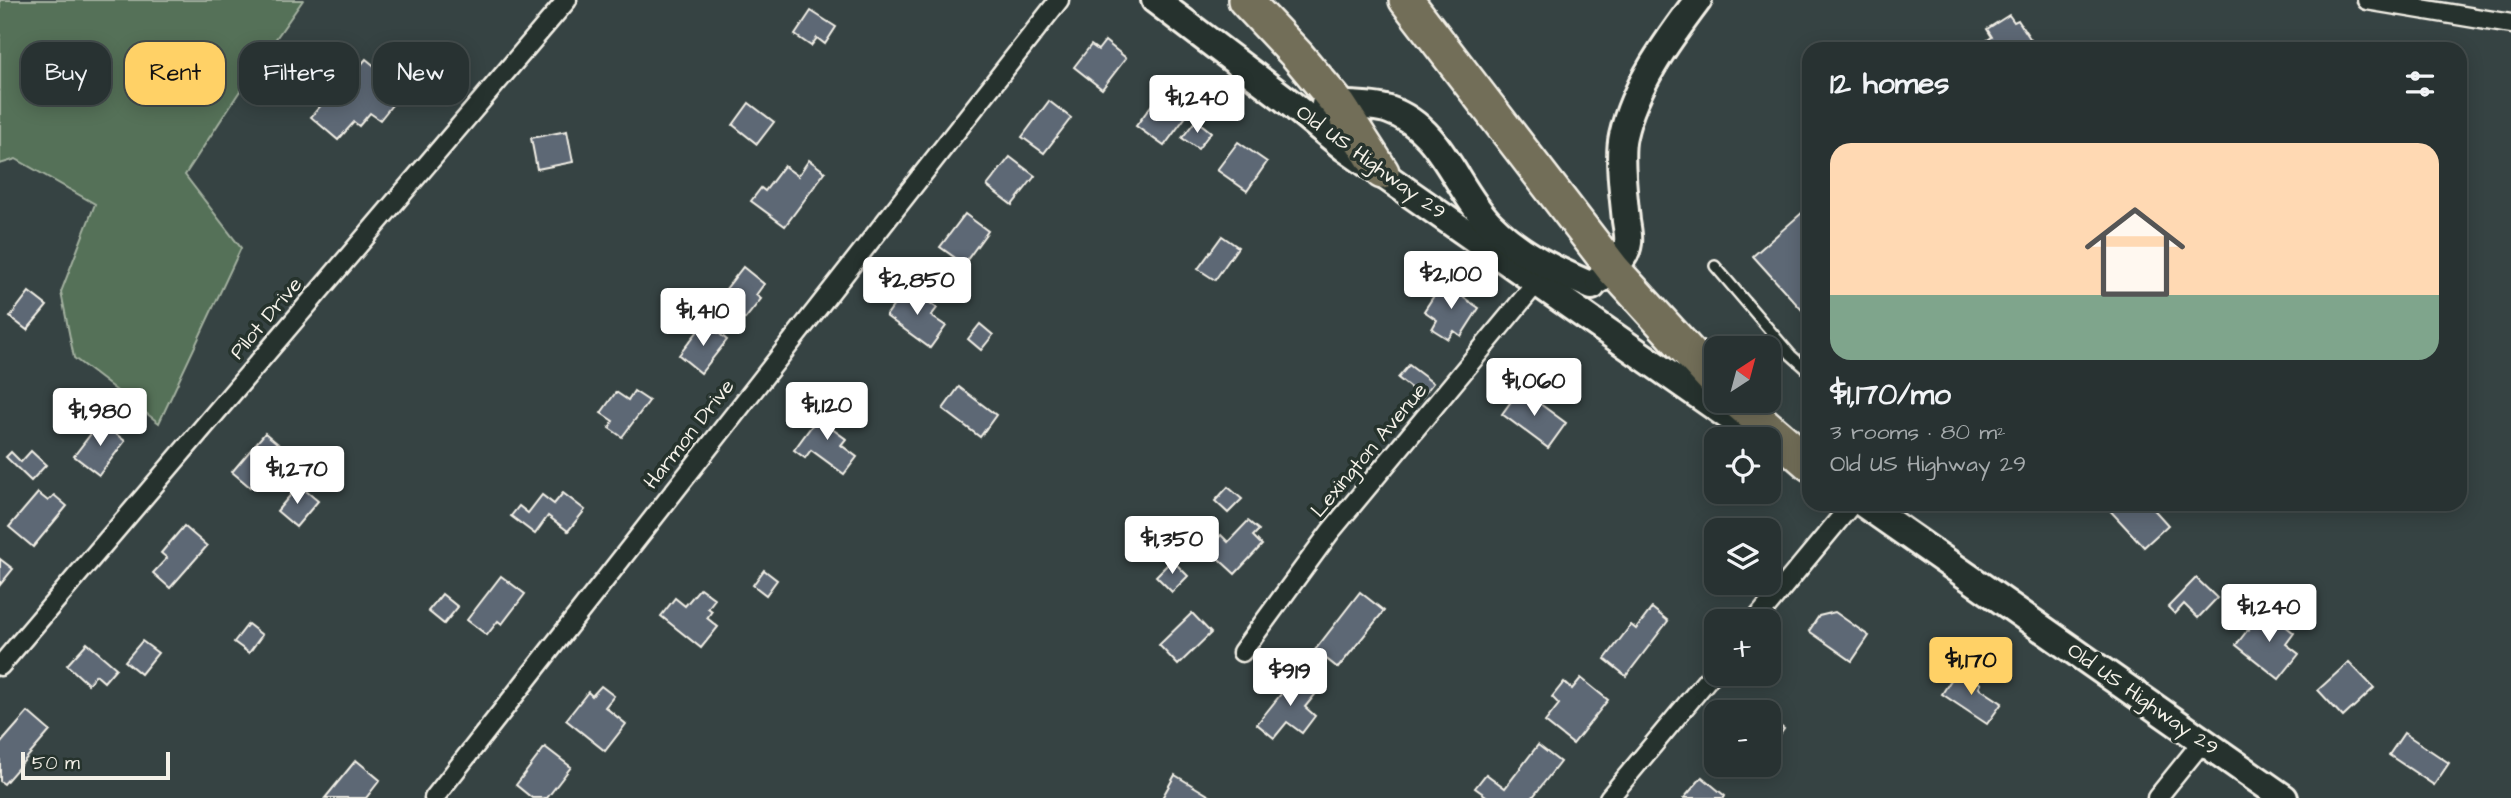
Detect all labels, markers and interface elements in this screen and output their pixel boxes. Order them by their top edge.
chip: Buy [21,42,111,105]
chip: Rent [125,42,225,105]
chip: Filters [239,42,359,105]
chip: New [373,42,469,105]
text: 12 homes [1830,63,1949,105]
icon: filters [2401,65,2439,103]
pin: $1,240 [1140,76,1254,135]
text: $1,240 [1165,82,1229,114]
street label: Old US Highway 29 [1289,98,1452,228]
icon: home [2072,189,2198,315]
pin: $2,100 [1394,252,1508,311]
pin: $2,850 [860,258,974,317]
text: $2,100 [1420,258,1482,290]
text: $2,850 [879,264,955,296]
street label: Pilot Drive [223,271,309,365]
pin: $1,410 [646,288,760,348]
text: $1,410 [677,295,729,327]
north arrow [1704,336,1782,413]
map controls [1704,336,1781,777]
pin: $1,060 [1477,358,1591,418]
text: $1,060 [1502,365,1566,397]
street label: Harmon Drive [637,373,741,495]
text: $1,170/mo [1830,374,1951,416]
street label: Lexington Avenue [1304,376,1436,525]
pin: $1,120 [770,382,884,442]
pin: $1,980 [43,388,157,448]
text: $1,120 [802,389,852,421]
text: $1,980 [69,395,131,427]
text: 3 rooms · 80 m² [1830,416,2006,448]
button: locate [1704,427,1781,504]
pin: $1,270 [240,447,354,506]
text: Old US Highway 29 [1830,448,2026,480]
text: $1,270 [266,453,328,485]
pin: $1,350 [1115,516,1229,576]
button: layers [1704,518,1781,595]
text: $1,350 [1141,523,1203,555]
pin: $1,240 [2212,584,2326,644]
text: $1,240 [2237,591,2301,623]
button: + [1704,609,1781,686]
street label: Old US Highway 29 [2060,636,2225,764]
pin: $1,170 [1914,638,2028,697]
text: $1,170 [1945,644,1997,676]
pin: $919 [1249,648,1331,708]
text: $919 [1269,655,1311,687]
button: − [1704,700,1781,777]
scale bar [21,749,170,781]
text: 50 m [32,750,80,777]

